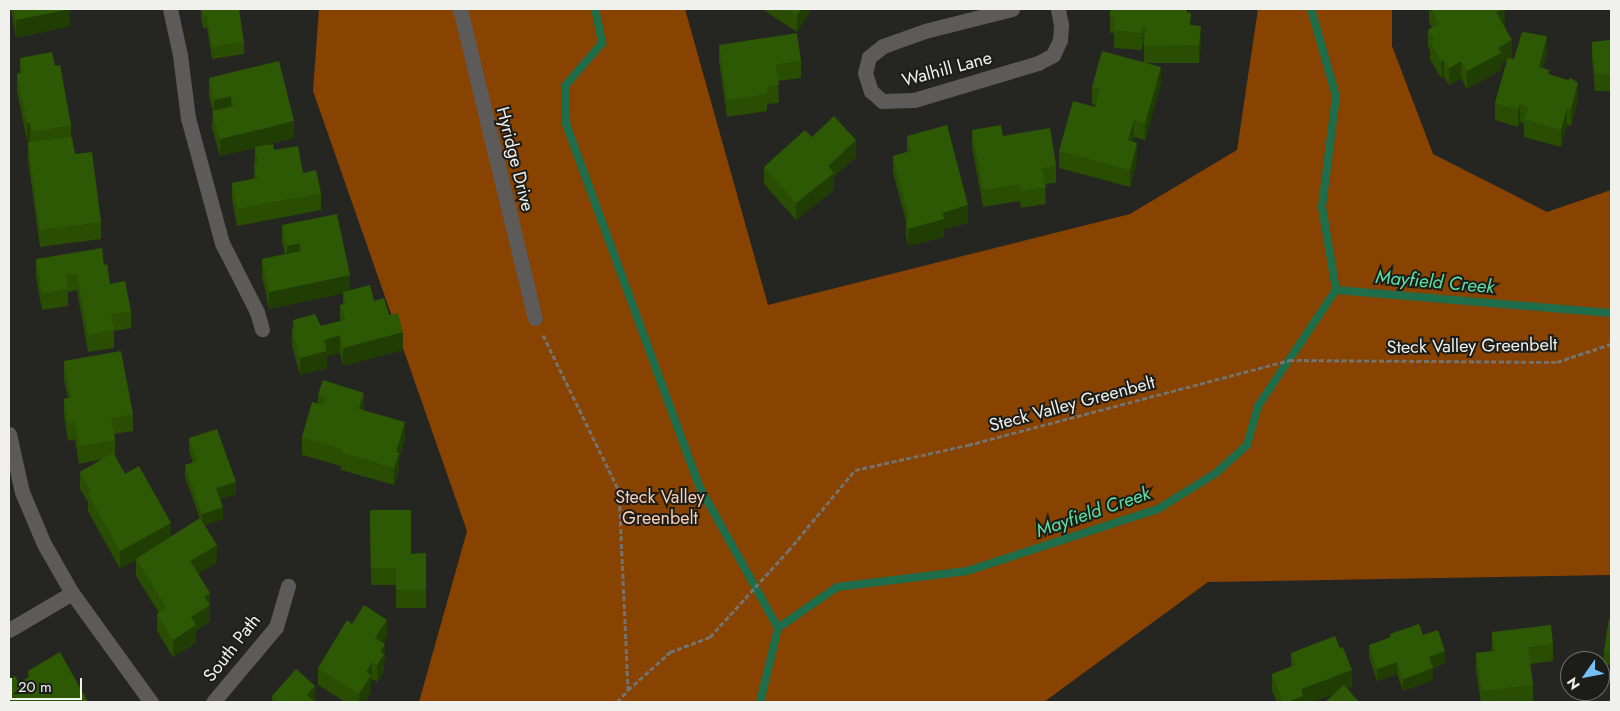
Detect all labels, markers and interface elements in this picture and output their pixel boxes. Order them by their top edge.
street label: Walhill Lane [900,47,994,91]
street label: Hyridge Drive [492,105,538,213]
water label: Mayfield Creek [1375,265,1495,299]
street label: Steck Valley Greenbelt [1387,334,1557,358]
street label: Steck Valley Greenbelt [987,371,1157,437]
water label: Mayfield Creek [1033,482,1153,542]
park label: Steck Valley Greenbelt [615,487,705,530]
street label: South Path [199,610,265,686]
north arrow [1560,651,1610,701]
scale bar [12,668,85,700]
text: N [1562,674,1585,694]
text: 20 m [18,676,52,698]

